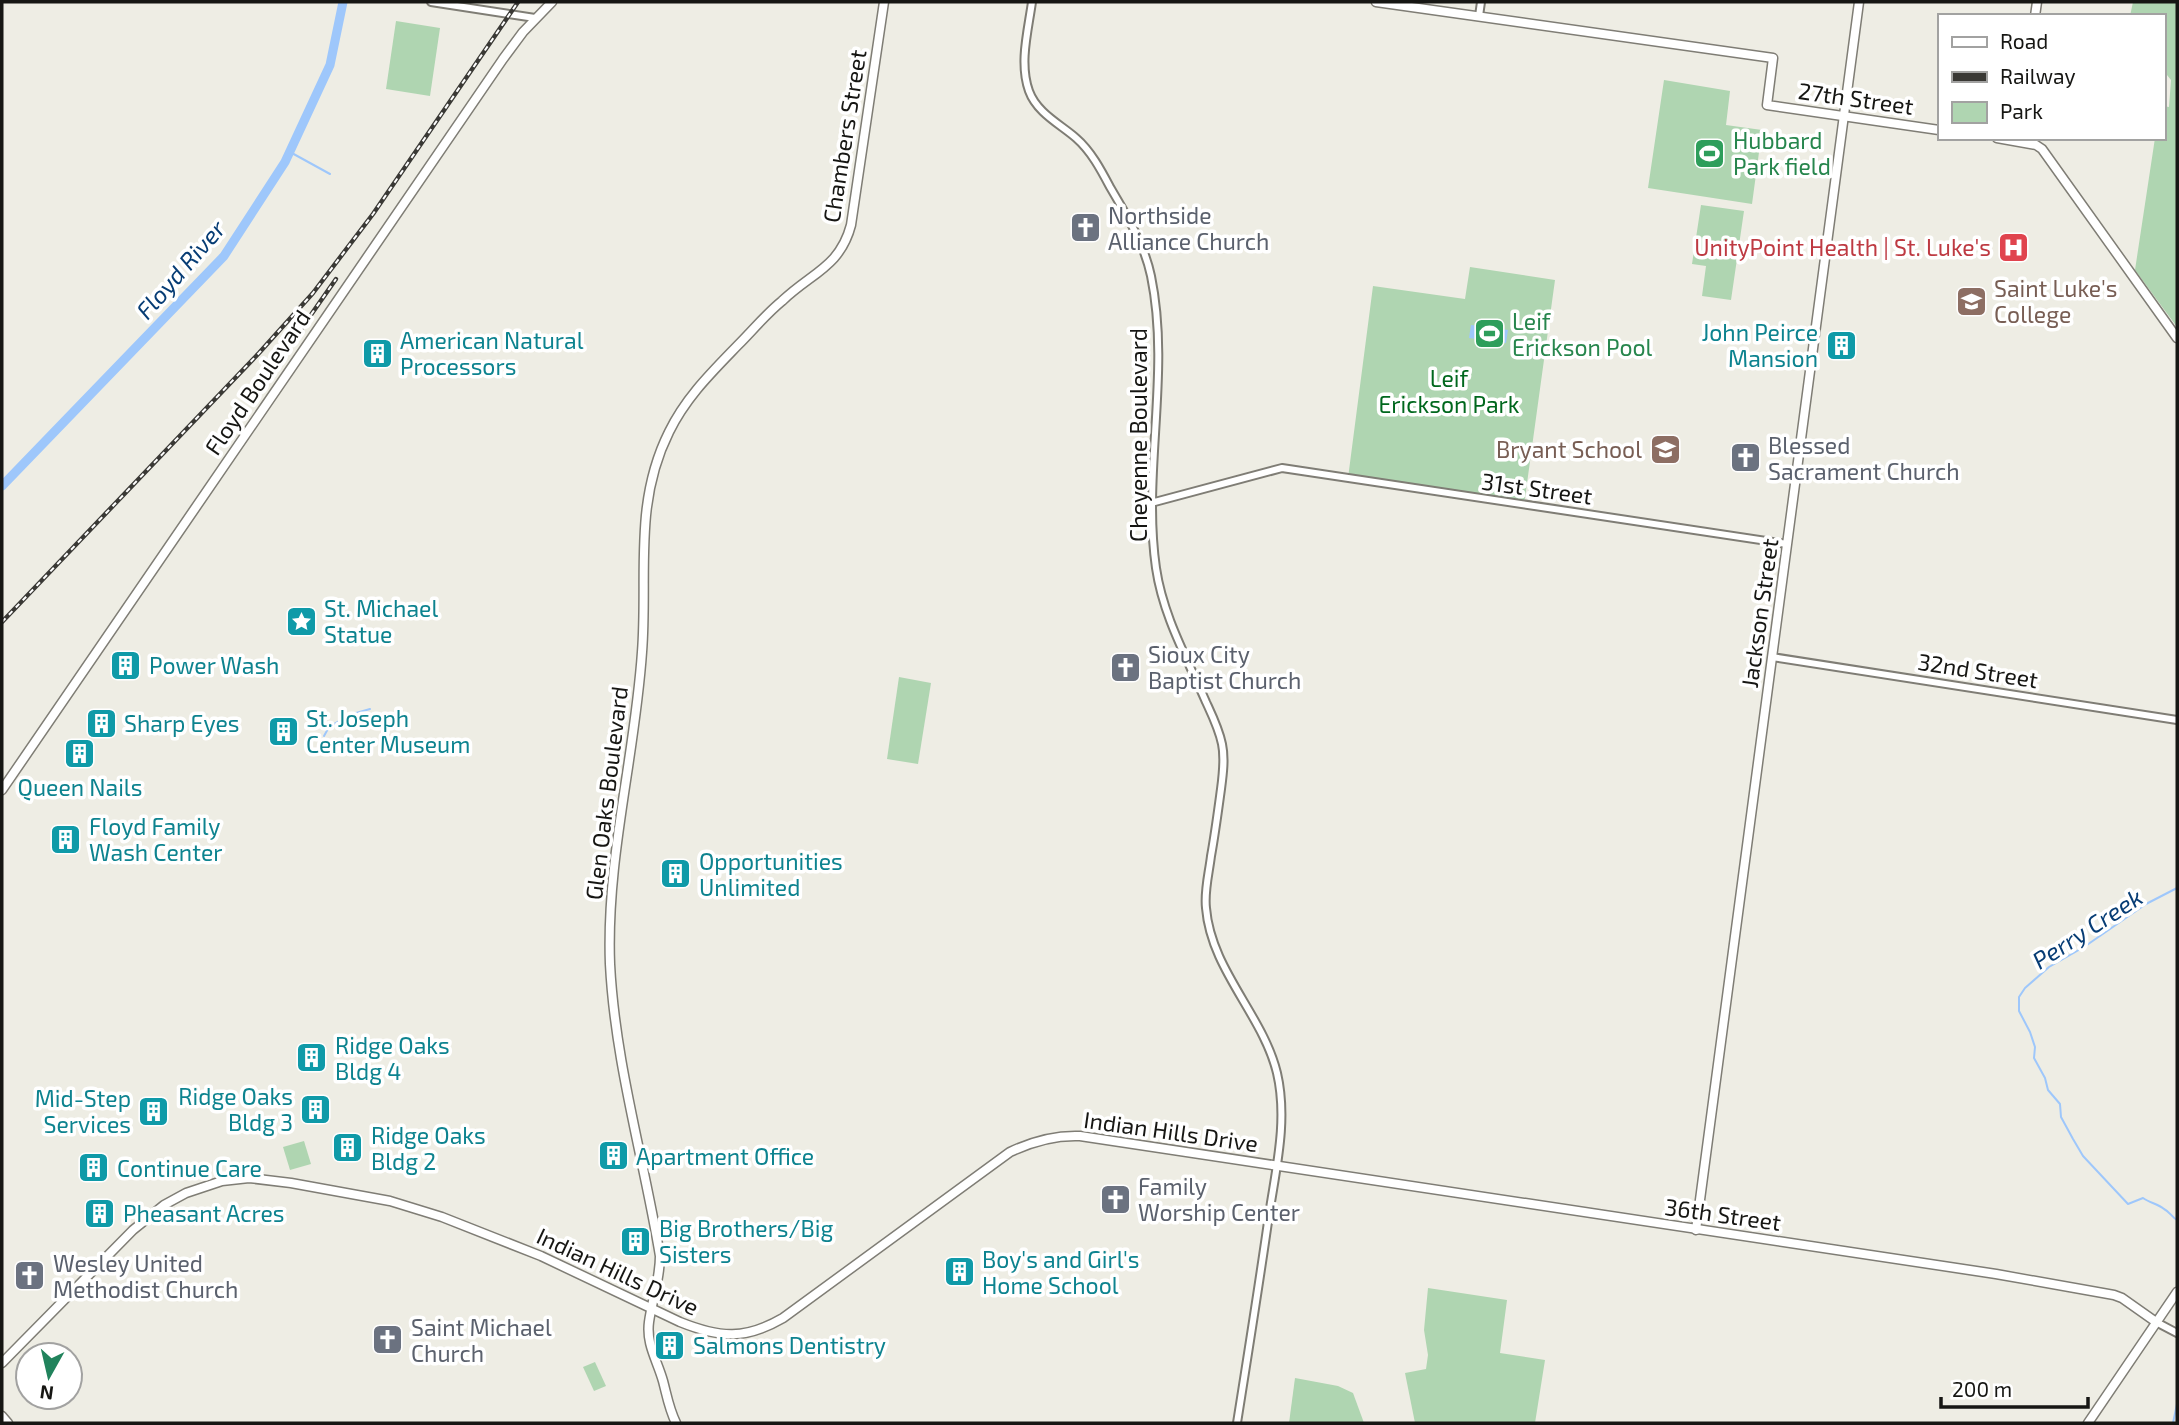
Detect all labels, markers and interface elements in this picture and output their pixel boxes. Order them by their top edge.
legend [1938,14,2165,140]
text: Road [2000,28,2048,53]
street label: Chambers Street [817,47,872,224]
text: Railway [2000,63,2076,88]
street label: 27th Street [1797,76,1916,120]
text: Park [2000,98,2043,123]
place label: Hubbard Park field [1733,126,1831,180]
sports icon: Hubbard Park field [1693,136,1727,170]
place label: Northside Alliance Church [1108,201,1269,255]
church icon: Northside Alliance Church [1068,211,1102,245]
water label: Floyd River [129,213,231,324]
hospital icon: UnityPoint Health | St. Luke's [1997,230,2031,264]
place label: UnityPoint Health | St. Luke's [1694,233,1991,261]
place label: Saint Luke's College [1994,274,2117,328]
school or university icon: Saint Luke's College [1954,284,1988,318]
street label: Floyd Boulevard [198,304,316,460]
place label: Leif Erickson Pool [1512,307,1653,361]
sports icon: Leif Erickson Pool [1472,317,1506,351]
place label: John Peirce Mansion [1701,318,1818,372]
place label: American Natural Processors [400,326,584,380]
street label: Cheyenne Boulevard [1124,328,1152,542]
building icon: John Peirce Mansion [1824,328,1858,362]
building icon: American Natural Processors [360,336,394,370]
park label: Leif Erickson Park [1378,364,1520,418]
place label: Blessed Sacrament Church [1768,431,1960,485]
school or university icon: Bryant School [1648,432,1682,466]
place label: Bryant School [1496,435,1642,463]
church icon: Blessed Sacrament Church [1728,441,1762,475]
street label: 31st Street [1480,466,1594,510]
street label: Jackson Street [1735,536,1783,689]
place label: St. Michael Statue [324,594,438,648]
place icon: St. Michael Statue [284,604,318,638]
place label: Sioux City Baptist Church [1148,640,1301,694]
street label: 32nd Street [1916,647,2040,693]
building icon: Power Wash [109,648,143,682]
church icon: Sioux City Baptist Church [1108,650,1142,684]
place label: Power Wash [149,651,279,679]
street label: Glen Oaks Boulevard [579,685,633,901]
place label: St. Joseph Center Museum [306,704,470,758]
building icon: Sharp Eyes [84,706,118,740]
place label: Sharp Eyes [124,709,240,737]
building icon: St. Joseph Center Museum [266,714,300,748]
building icon: Queen Nails [63,736,97,770]
place label: Queen Nails [18,773,142,801]
place label: Floyd Family Wash Center [89,812,223,866]
building icon: Floyd Family Wash Center [49,822,83,856]
place label: Opportunities Unlimited [699,847,843,901]
building icon: Opportunities Unlimited [659,857,693,891]
water label: Perry Creek [2026,882,2148,974]
place label: Ridge Oaks Bldg 4 [335,1031,450,1085]
building icon: Ridge Oaks Bldg 4 [295,1041,329,1075]
place label: Ridge Oaks Bldg 3 [178,1082,293,1136]
place label: Mid-Step Services [35,1084,131,1138]
building icon: Ridge Oaks Bldg 3 [299,1092,333,1126]
building icon: Mid-Step Services [137,1094,171,1128]
street label: Indian Hills Drive [1082,1105,1260,1157]
place label: Ridge Oaks Bldg 2 [371,1121,486,1175]
building icon: Ridge Oaks Bldg 2 [331,1131,365,1165]
building icon: Apartment Office [596,1139,630,1173]
place label: Apartment Office [636,1142,814,1170]
building icon: Continue Care [77,1151,111,1185]
place label: Continue Care [117,1154,262,1182]
place label: Family Worship Center [1138,1172,1300,1226]
church icon: Family Worship Center [1098,1182,1132,1216]
street label: 36th Street [1663,1192,1783,1236]
building icon: Pheasant Acres [83,1196,117,1230]
place label: Pheasant Acres [123,1199,284,1227]
place label: Big Brothers/Big Sisters [659,1214,833,1268]
street label: Indian Hills Drive [533,1221,703,1321]
building icon: Big Brothers/Big Sisters [619,1224,653,1258]
place label: Boy's and Girl's Home School [982,1245,1140,1299]
place label: Wesley United Methodist Church [53,1249,238,1303]
building icon: Boy's and Girl's Home School [942,1255,976,1289]
church icon: Wesley United Methodist Church [13,1259,47,1293]
place label: Saint Michael Church [411,1313,552,1367]
church icon: Saint Michael Church [371,1323,405,1357]
building icon: Salmons Dentistry [653,1328,687,1362]
place label: Salmons Dentistry [693,1331,886,1359]
north arrow [14,1341,84,1411]
scale bar [1941,1366,2088,1410]
text: 200 m [1952,1376,2012,1401]
text: N [38,1381,55,1406]

